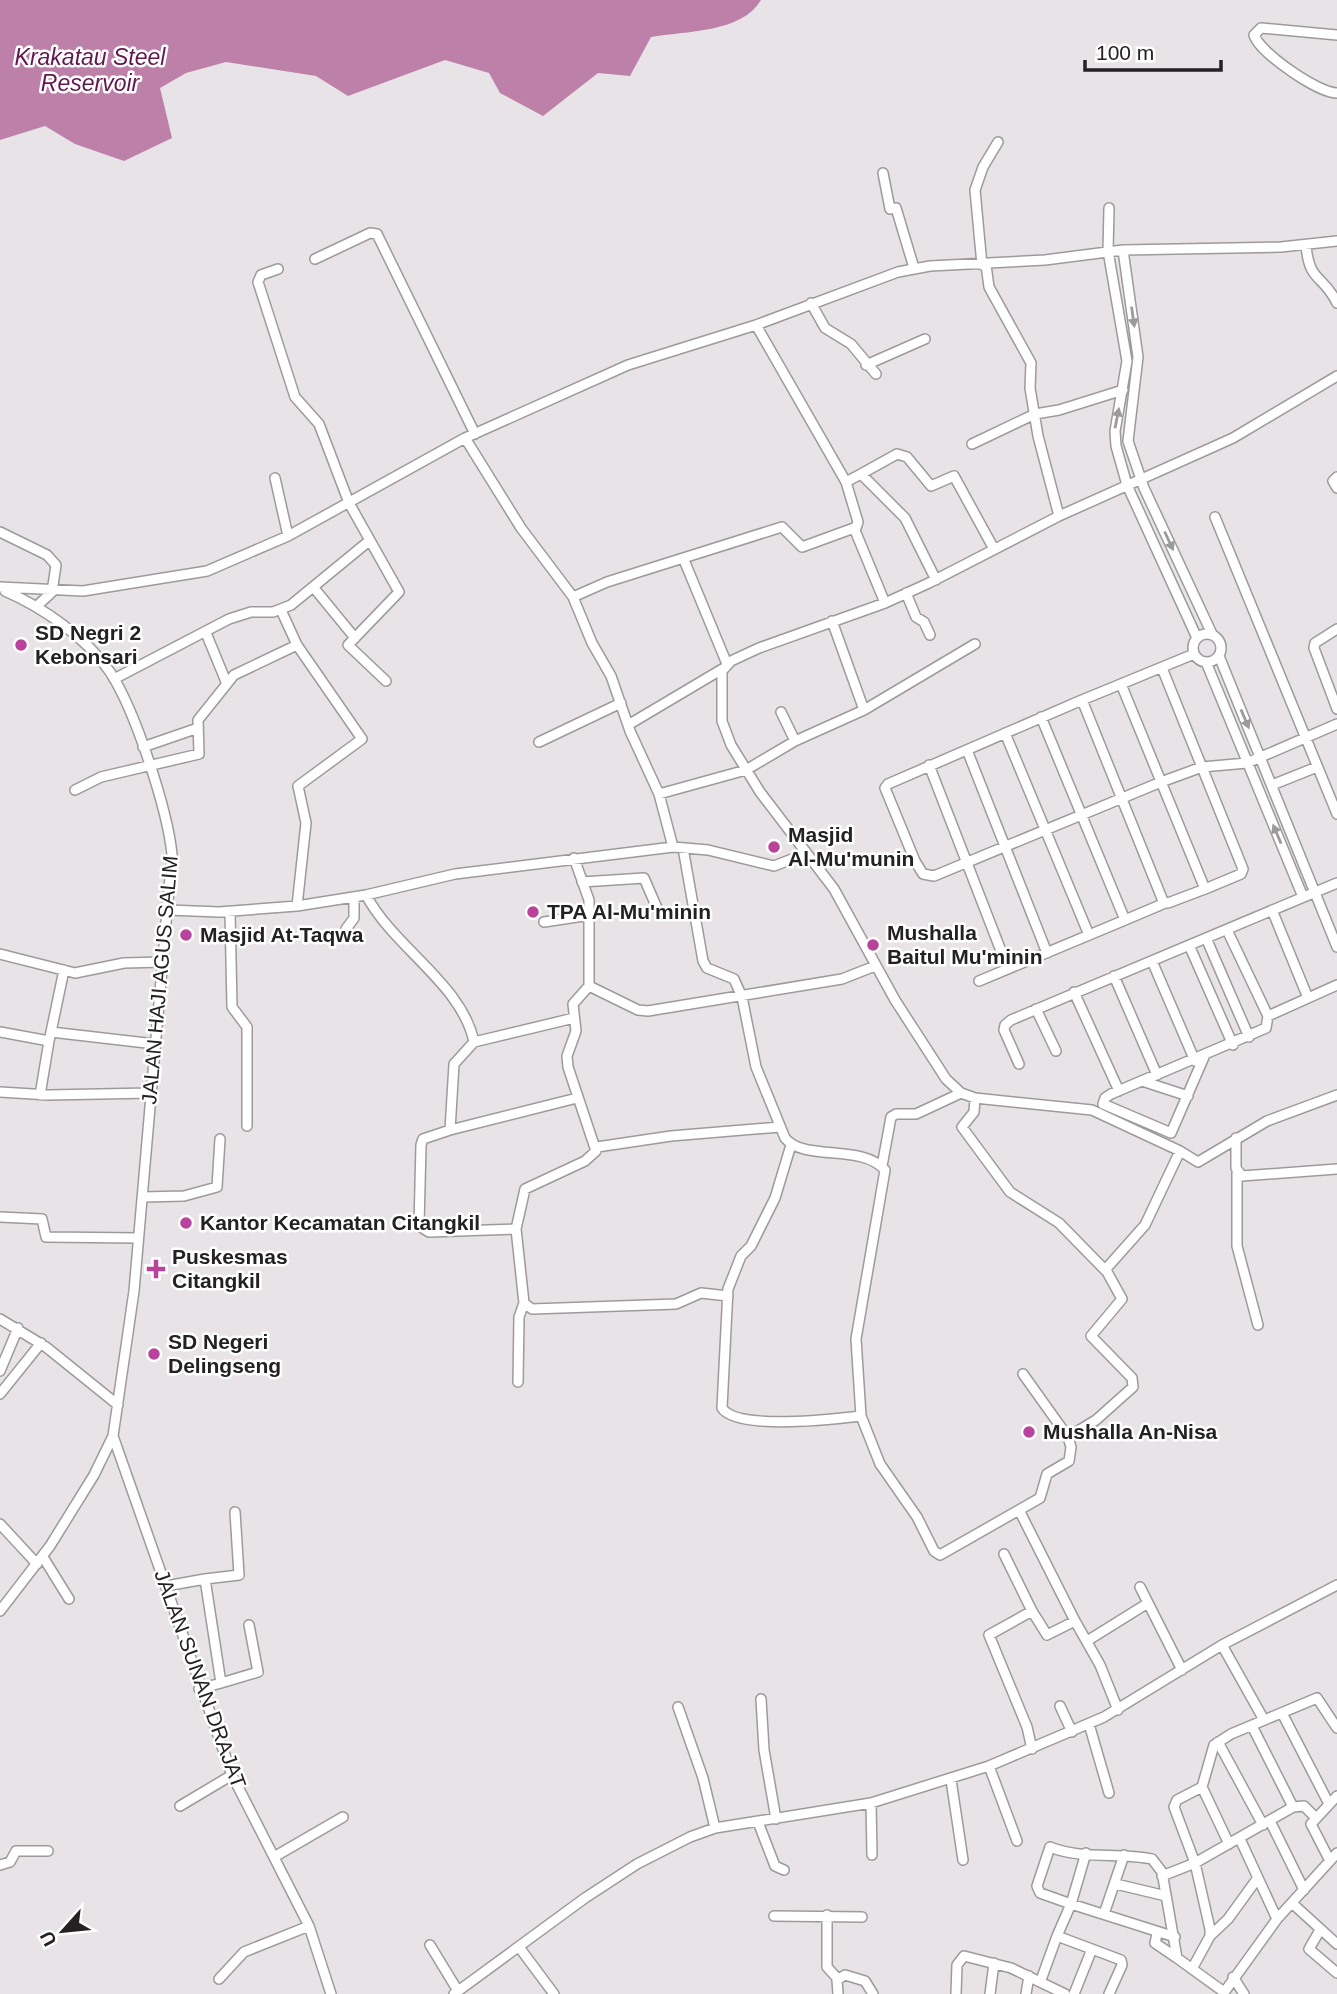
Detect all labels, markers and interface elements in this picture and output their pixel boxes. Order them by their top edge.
scale bar [1085,28,1222,72]
text: 100 m [1096,41,1154,64]
water label: Krakatau Steel Reservoir [15,44,166,96]
one-way arrow [1127,307,1138,329]
one-way arrow [1112,407,1123,429]
one-way arrow [1163,531,1174,551]
place label: SD Negri 2 Kebonsari [35,621,141,668]
marker: SD Negri 2 Kebonsari [13,637,29,653]
one-way arrow [1240,709,1251,730]
place label: Masjid Al-Mu'munin [788,823,914,870]
one-way arrow [1271,823,1282,844]
marker: Masjid Al-Mu'munin [766,839,782,855]
street label: JALAN HAJI AGUS SALIM [137,855,182,1105]
place label: TPA Al-Mu'minin [547,900,711,923]
marker: TPA Al-Mu'minin [525,904,541,920]
place label: Mushalla Baitul Mu'minin [887,921,1042,968]
place label: Masjid At-Taqwa [200,923,364,946]
marker: Masjid At-Taqwa [178,927,194,943]
marker: Mushalla Baitul Mu'minin [865,937,881,953]
place label: Kantor Kecamatan Citangkil [200,1211,480,1234]
marker: Kantor Kecamatan Citangkil [178,1215,194,1231]
place label: Puskesmas Citangkil [172,1245,288,1292]
marker: Puskesmas Citangkil [146,1259,166,1279]
place label: SD Negeri Delingseng [168,1330,281,1377]
marker: SD Negeri Delingseng [146,1346,162,1362]
place label: Mushalla An-Nisa [1043,1420,1218,1443]
marker: Mushalla An-Nisa [1021,1424,1037,1440]
street label: JALAN SUNAN DRAJAT [150,1567,251,1791]
north arrow [28,1896,98,1966]
text: U [36,1928,61,1949]

